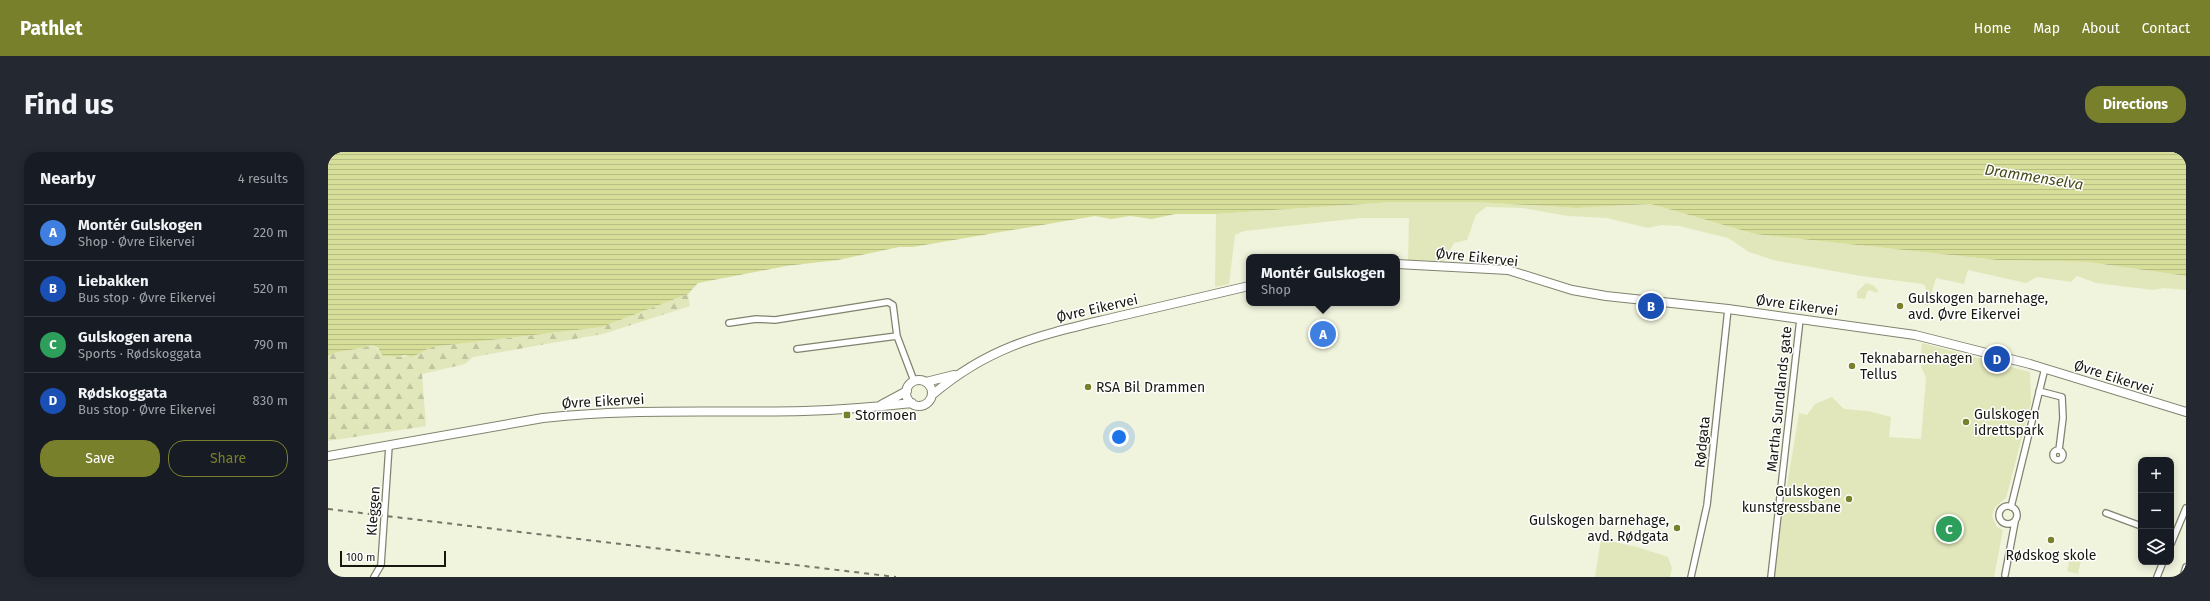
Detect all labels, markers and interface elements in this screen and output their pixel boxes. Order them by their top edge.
text: Pathlet [20,17,83,40]
text: Home [1974,20,2011,37]
text: Map [2033,20,2060,37]
text: About [2082,20,2120,37]
text: Contact [2142,20,2190,37]
button: Directions [2085,86,2186,123]
text: Find us [24,88,114,121]
water label: Drammenselva [1983,160,2085,194]
text: Nearby [40,168,95,189]
text: 4 results [238,171,288,186]
text: Montér Gulskogen [78,216,202,234]
text: A [49,225,57,240]
text: 220 m [253,225,288,240]
text: Shop · Øvre Eikervei [78,234,195,249]
street label: Øvre Eikervei [1435,245,1519,270]
popup [1246,254,1400,306]
text: Montér Gulskogen [1261,264,1385,282]
text: Liebakken [78,272,149,290]
text: B [49,281,57,296]
text: 520 m [253,281,288,296]
text: Shop [1261,282,1291,297]
text: Bus stop · Øvre Eikervei [78,290,216,305]
place label: Gulskogen barnehage, avd. Øvre Eikervei [1908,290,2048,323]
street label: Øvre Eikervei [1055,291,1139,326]
pin: B [1638,291,1664,321]
street label: Øvre Eikervei [1755,291,1839,320]
marker: Gulskogen barnehage, avd. Øvre Eikervei [1895,301,1905,311]
pin: A [1310,319,1336,349]
street label: Martha Sundlands gate [1763,325,1796,473]
text: Gulskogen arena [78,328,192,346]
text: C [49,337,57,352]
text: 790 m [254,337,288,352]
pin: D [1984,344,2010,374]
text: Sports · Rødskoggata [78,346,201,361]
place label: Teknabarnehagen Tellus [1860,350,1973,383]
street label: Øvre Eikervei [2072,357,2156,398]
marker: Teknabarnehagen Tellus [1847,361,1857,371]
place label: RSA Bil Drammen [1096,379,1205,396]
marker: RSA Bil Drammen [1083,382,1093,392]
text: Rødskoggata [78,384,167,402]
street label: Øvre Eikervei [561,391,645,412]
text: D [49,393,57,408]
text: 830 m [253,393,288,408]
text: Bus stop · Øvre Eikervei [78,402,216,417]
place label: Gulskogen idrettspark [1974,406,2045,439]
place label: Stormoen [855,407,917,424]
marker: Stormoen [842,410,852,420]
street label: Rødgata [1691,415,1714,469]
marker: Gulskogen idrettspark [1961,417,1971,427]
your location [1109,427,1129,447]
button: Save [40,440,160,477]
button: Share [168,440,288,477]
map controls [2138,457,2174,565]
button: + [2138,457,2174,493]
place label: Gulskogen kunstgressbane [1742,483,1841,516]
street label: Kleggen [363,485,384,537]
button: − [2138,493,2174,529]
marker: Gulskogen kunstgressbane [1844,494,1854,504]
place label: Gulskogen barnehage, avd. Rødgata [1529,512,1669,545]
pin: C [1936,514,1962,544]
marker: Gulskogen barnehage, avd. Rødgata [1672,523,1682,533]
button: layers [2138,529,2174,565]
marker: Rødskog skole [2046,535,2056,545]
place label: Rødskog skole [2006,547,2096,564]
scale bar [340,549,446,568]
text: 100 m [346,551,375,564]

